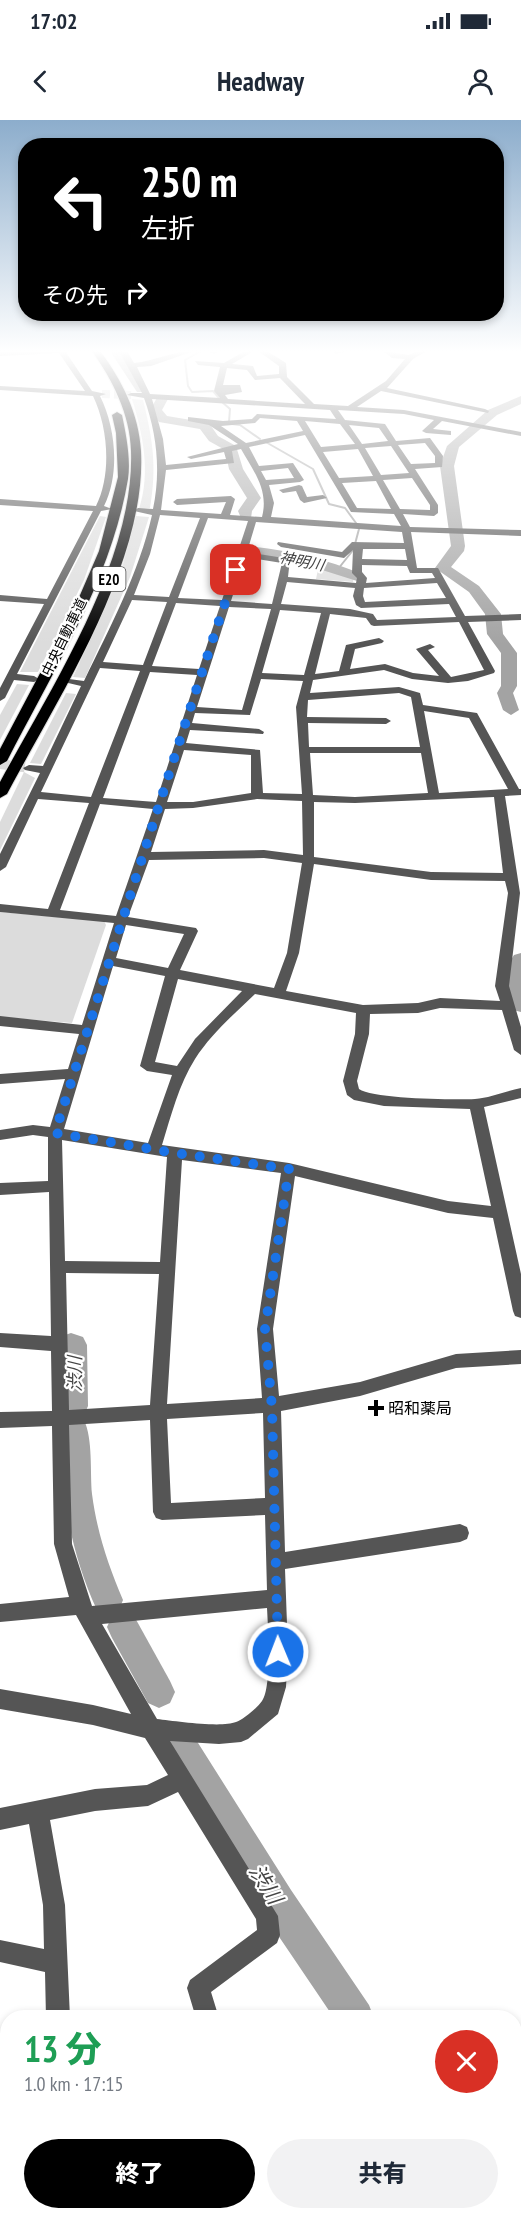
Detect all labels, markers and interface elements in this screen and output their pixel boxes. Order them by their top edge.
text: 17:02 [30,7,78,35]
text: Headway [217,64,304,98]
icon: back [24,65,57,98]
icon: person [464,65,497,98]
text: 250 m [141,154,238,209]
icon: left [42,162,120,240]
text: 左折 [141,211,195,245]
icon: right [120,276,153,309]
text: その先 [42,281,108,309]
pin [210,544,261,595]
water label: 神明川 [278,547,328,575]
icon: arrive [219,553,252,586]
road number: E20 [92,567,126,591]
street label: 中央自動車道 [37,595,91,679]
water label: 渋川 [63,1354,86,1392]
place label: 昭和薬局 [388,1398,452,1418]
marker: 昭和薬局 [369,1401,383,1415]
position arrow [246,1620,310,1684]
water label: 渋川 [243,1859,290,1911]
text: 13 分 [24,2025,102,2072]
button: close [435,2030,498,2093]
text: 1.0 km · 17:15 [24,2071,123,2097]
button: 終了 [24,2139,255,2208]
button: 共有 [267,2139,498,2208]

